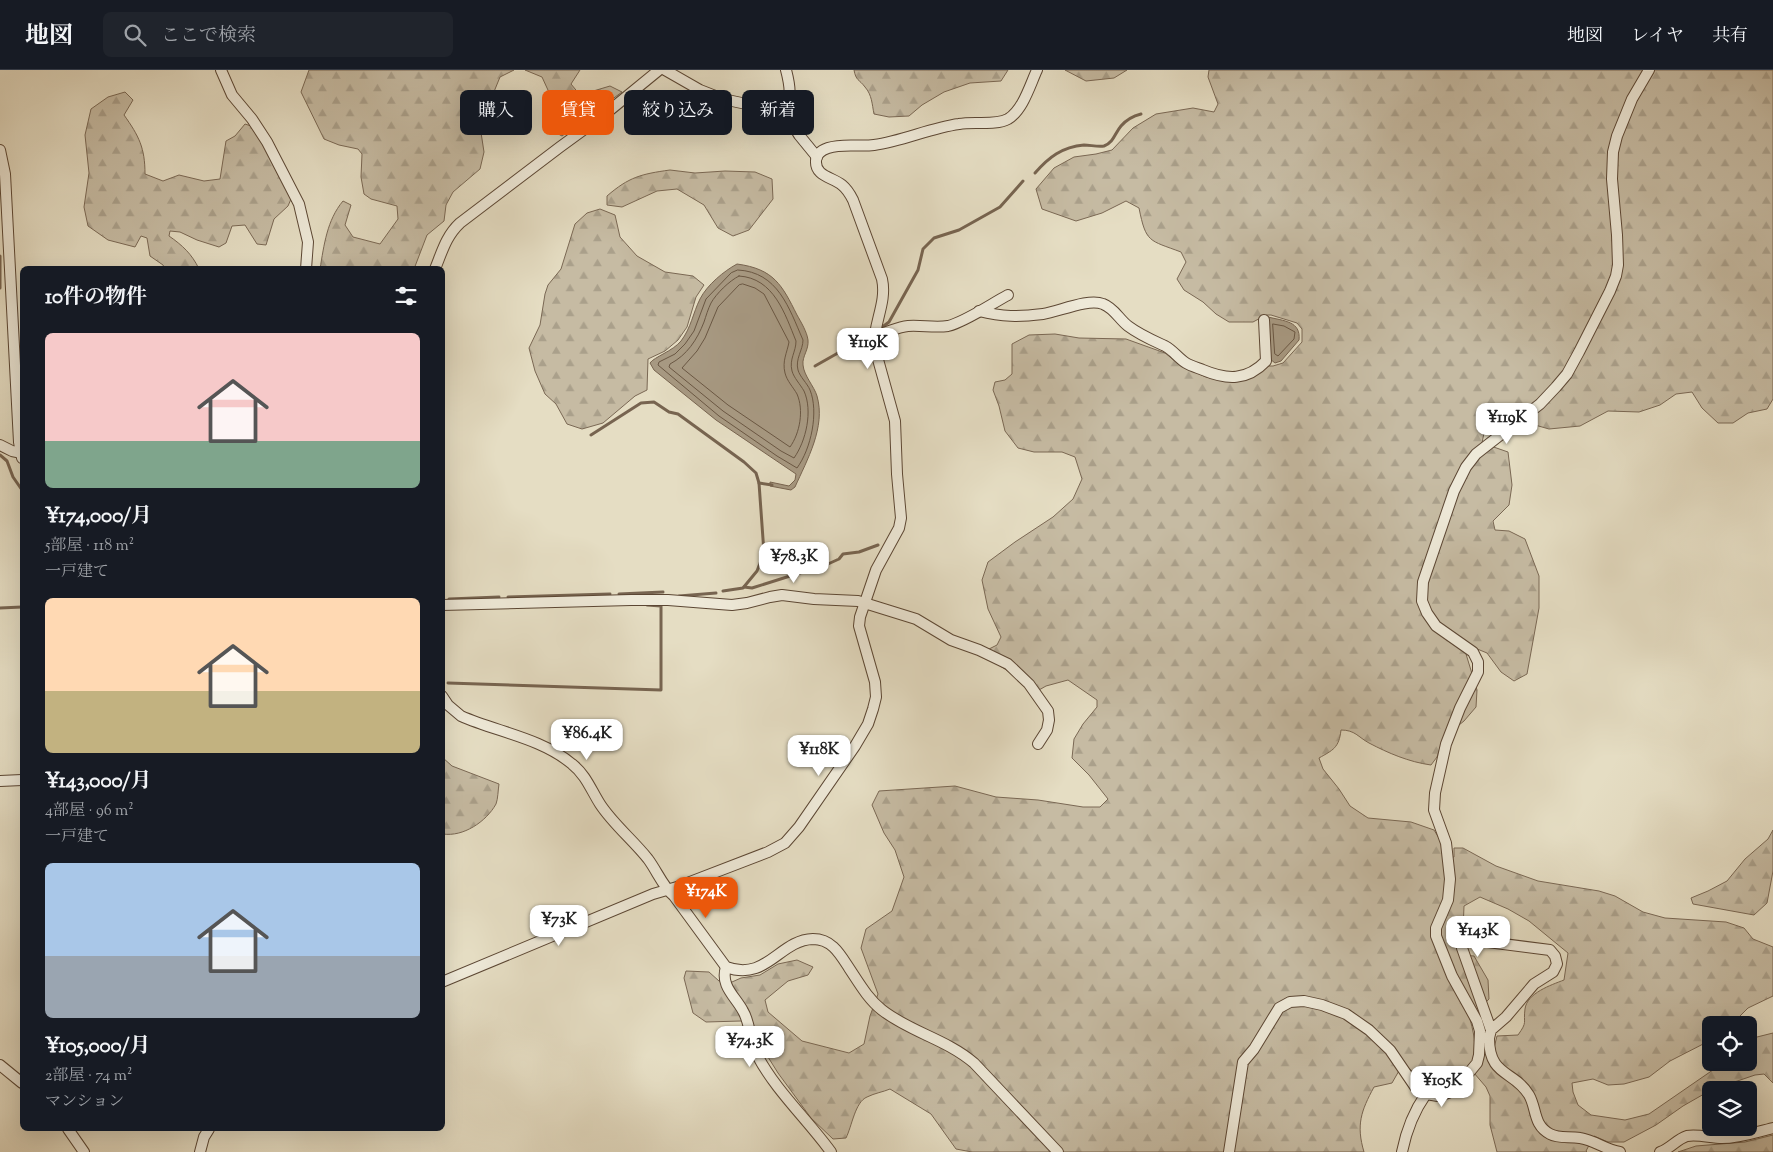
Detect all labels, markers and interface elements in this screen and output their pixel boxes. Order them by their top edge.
search box [103,12,453,57]
text: 地図 [25,20,73,54]
icon: search [121,21,149,49]
text: ここで検索 [161,23,256,50]
text: 地図 [1567,24,1603,50]
text: レイヤ [1631,24,1684,50]
text: 共有 [1712,24,1748,50]
chip: 購入 [460,90,532,135]
chip: 賃貸 [542,90,614,135]
chip: 絞り込み [624,90,732,135]
chip: 新着 [742,90,814,135]
icon: filters [392,282,420,310]
text: 10件の物件 [45,283,147,313]
pin: ¥119K [833,328,903,370]
text: ¥119K [848,332,888,355]
icon: home [188,366,278,456]
pin: ¥119K [1472,402,1542,445]
text: ¥119K [1487,407,1527,430]
text: ¥174,000/月 [45,502,152,532]
text: 5部屋 · 118 m² [45,535,134,558]
pin: ¥78.3K [753,542,835,584]
text: ¥78.3K [770,546,818,569]
text: 一戸建て [45,561,109,584]
icon: home [188,631,278,721]
pin: ¥86.4K [546,718,628,761]
text: ¥86.4K [562,723,612,746]
pin: ¥118K [784,734,854,777]
text: ¥118K [799,739,839,762]
text: ¥143,000/月 [45,767,151,797]
text: 4部屋 · 96 m² [45,800,134,823]
text: 一戸建て [45,826,109,849]
pin: ¥174K [671,876,741,919]
text: ¥174K [685,881,727,904]
icon: home [188,896,278,986]
pin: ¥73K [529,904,589,947]
text: ¥73K [541,909,577,932]
pin: ¥143K [1443,916,1513,958]
text: ¥143K [1457,920,1499,943]
map controls [1702,1016,1757,1136]
button: locate [1702,1016,1757,1071]
pin: ¥74.3K [709,1026,791,1068]
text: ¥74.3K [726,1030,774,1053]
text: ¥105,000/月 [45,1032,150,1062]
text: 2部屋 · 74 m² [45,1065,132,1088]
pin: ¥105K [1407,1066,1477,1108]
text: ¥105K [1421,1070,1463,1093]
button: layers [1702,1081,1757,1136]
text: マンション [45,1091,124,1114]

